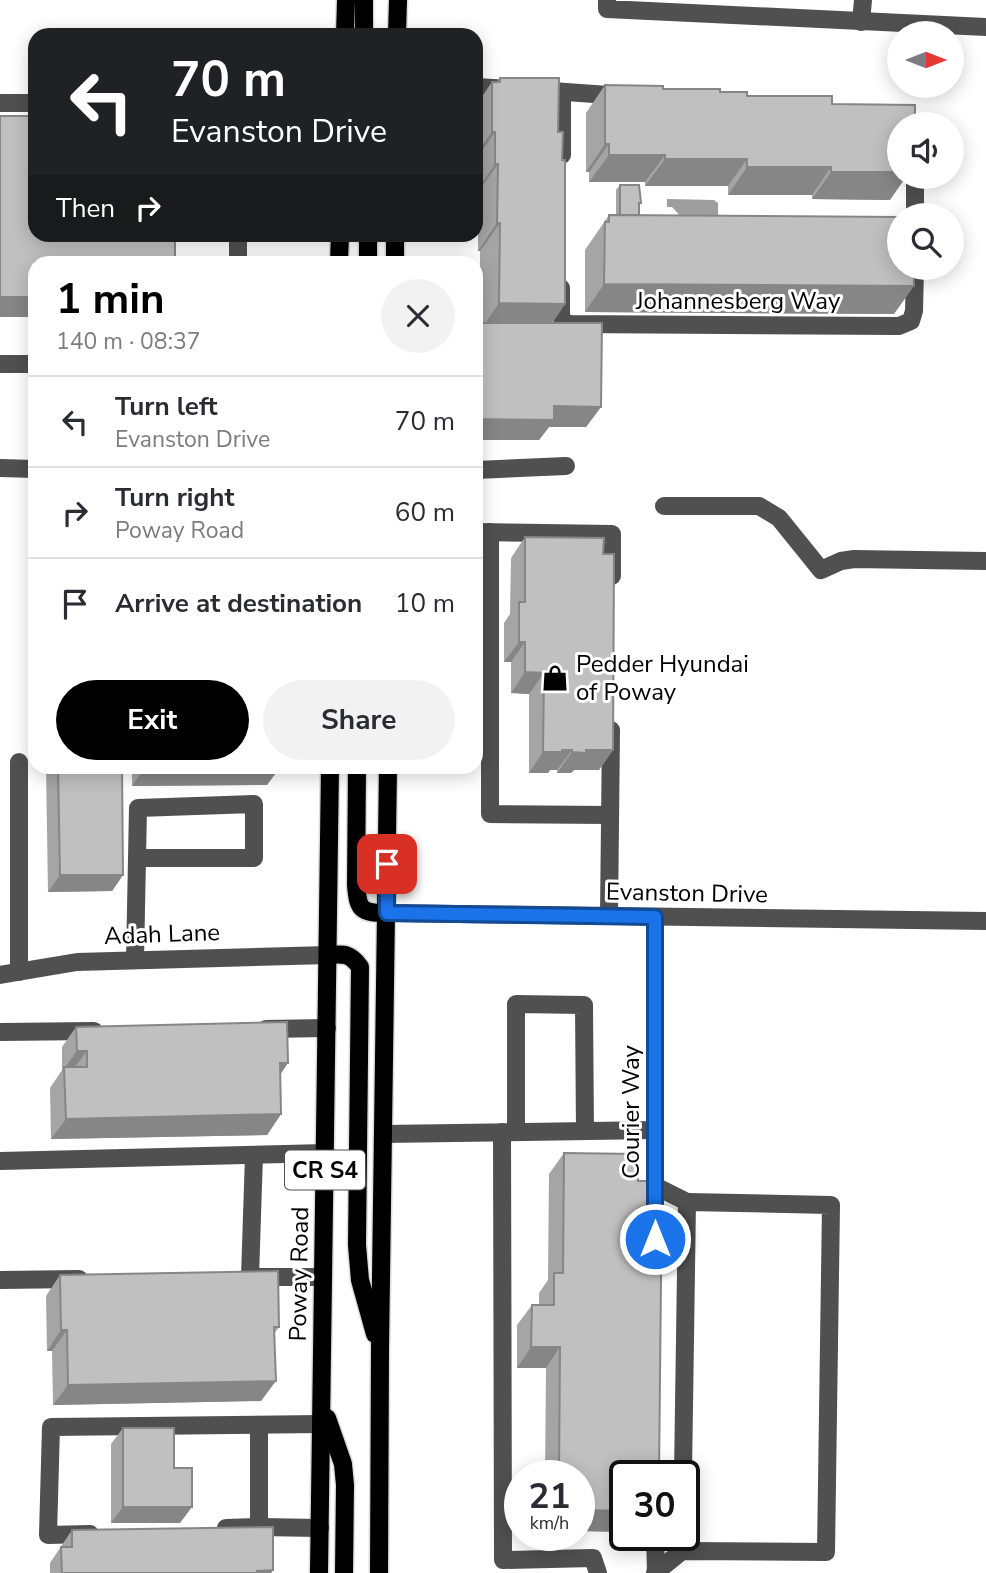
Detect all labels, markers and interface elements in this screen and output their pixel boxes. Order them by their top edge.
north arrow [887,21,964,98]
map controls [887,21,964,280]
text: 70 m [171,46,286,113]
icon: left [56,56,147,147]
text: Evanston Drive [171,110,387,153]
button: sound [887,112,964,189]
icon: right [129,189,167,227]
text: Then [56,191,115,226]
button: search [887,203,964,280]
text: 1 min [56,271,165,328]
button: close [381,279,455,353]
street label: Johannesberg Way [635,285,841,317]
text: 140 m · 08:37 [56,326,201,357]
text: Turn left [115,389,218,424]
icon: left [56,403,94,441]
text: 70 m [395,404,455,439]
text: Evanston Drive [115,424,270,455]
text: Turn right [115,480,234,515]
icon: right [56,494,94,532]
text: 60 m [395,495,455,530]
text: Poway Road [115,515,244,546]
icon: arrive [56,585,94,623]
text: Arrive at destination [115,586,362,621]
text: 10 m [395,586,455,621]
place label: Pedder Hyundai of Poway [576,648,749,708]
shop icon: Pedder Hyundai of Poway [540,663,570,693]
button: Exit [56,680,249,760]
button: Share [263,680,455,760]
pin [357,834,417,894]
icon: arrive [368,845,406,883]
street label: Evanston Drive [606,876,768,910]
street label: Adah Lane [103,916,221,952]
street label: Courier Way [615,1044,647,1179]
road number: CR S4 [285,1150,365,1190]
position arrow [618,1202,692,1276]
street label: Poway Road [282,1206,316,1342]
speed limit sign: 30 [609,1460,700,1551]
text: 21 [528,1473,571,1520]
text: km/h [530,1511,569,1535]

